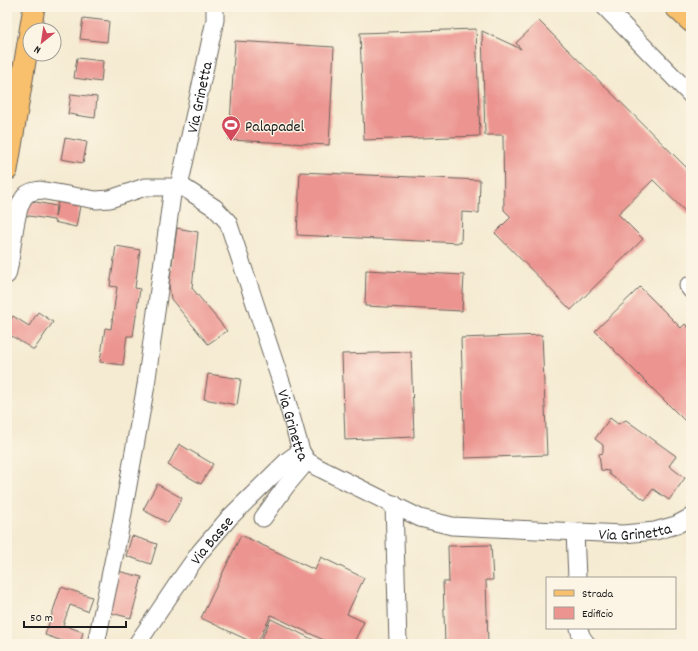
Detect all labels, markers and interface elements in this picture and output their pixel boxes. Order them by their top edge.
north arrow [22,22,62,62]
text: N [31,40,44,57]
street label: Via Grinetta [182,59,220,135]
sports icon: Palapadel [220,114,242,142]
place label: Palapadel [245,116,305,139]
street label: Via Grinetta [270,387,313,466]
street label: Via Basse [186,512,240,570]
street label: Via Grinetta [598,518,675,548]
legend [546,577,676,629]
text: Strada [582,586,613,603]
scale bar [24,603,126,629]
text: Edificio [582,606,613,623]
text: 50 m [30,610,53,627]

